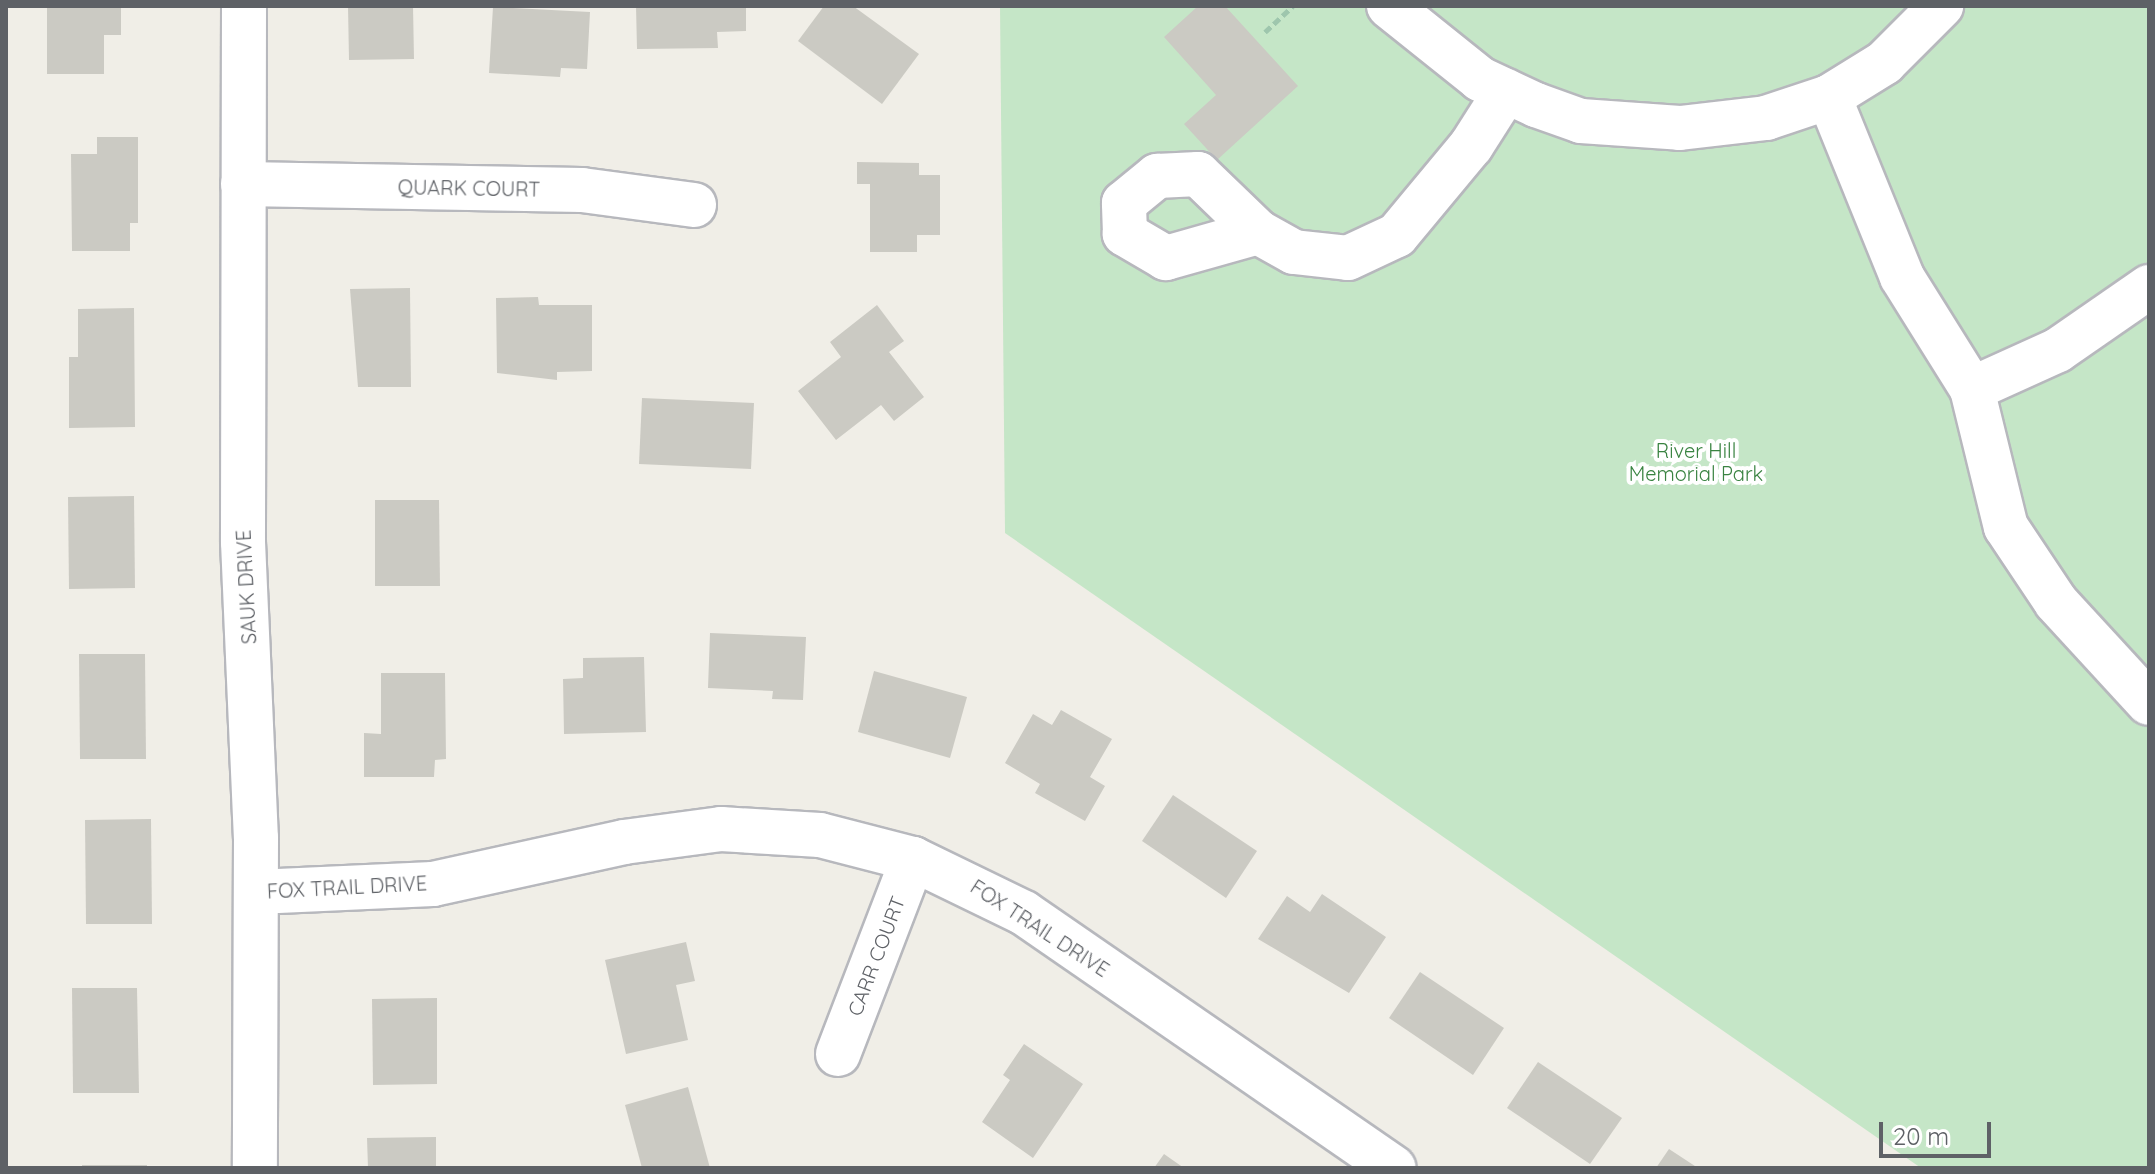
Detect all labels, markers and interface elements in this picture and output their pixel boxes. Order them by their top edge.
street label: QUARK COURT [397,175,541,201]
park label: River Hill Memorial Park [1629,438,1763,485]
street label: SAUK DRIVE [231,529,261,645]
street label: FOX TRAIL DRIVE [266,871,428,903]
street label: FOX TRAIL DRIVE [966,874,1114,982]
street label: CARR COURT [842,893,910,1019]
scale bar [1883,1106,1995,1156]
text: 20 m [1893,1121,1949,1151]

